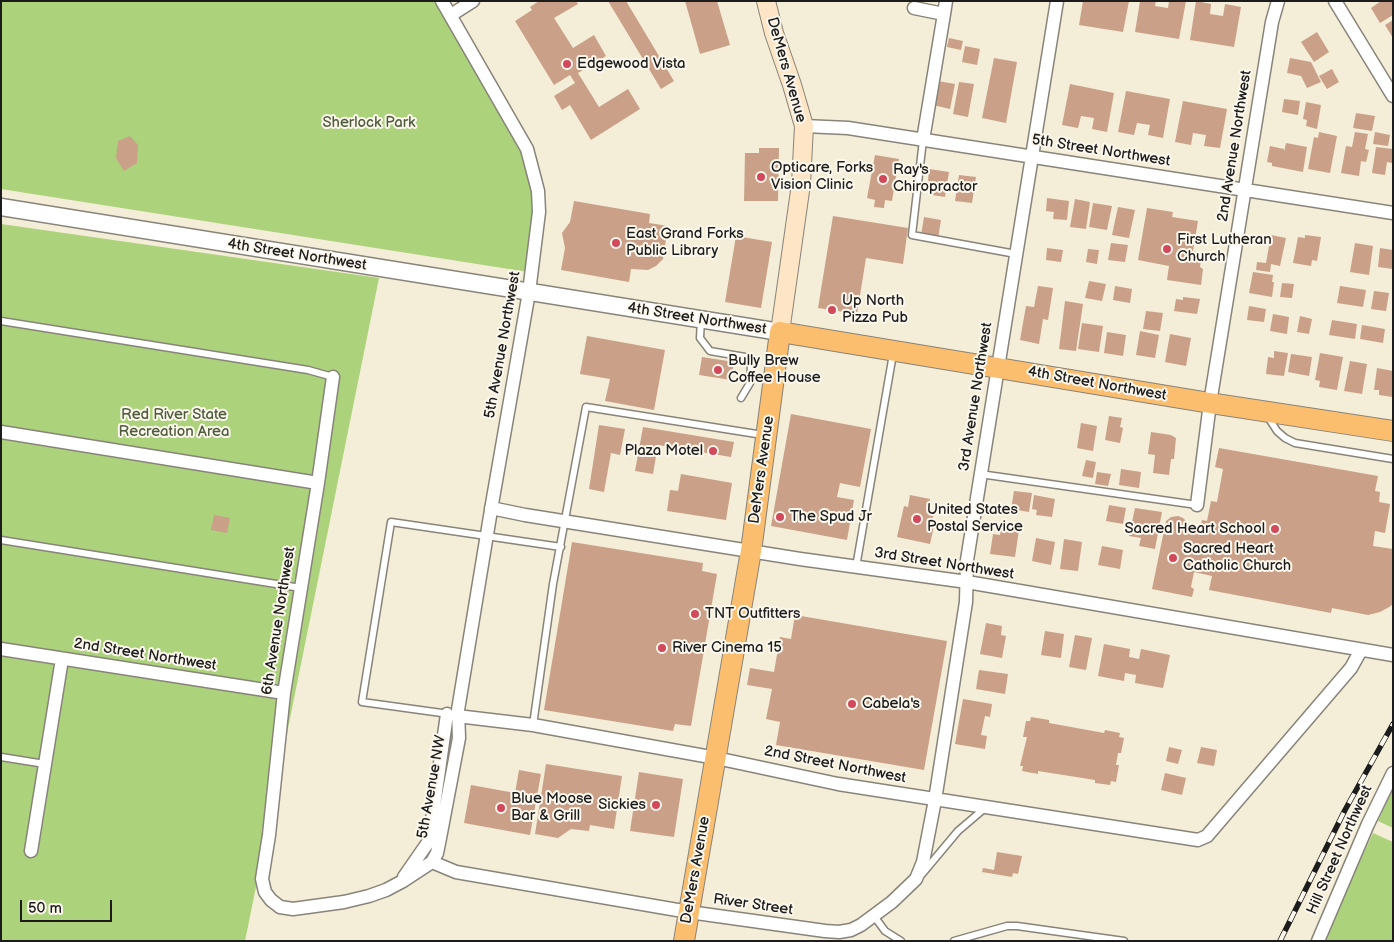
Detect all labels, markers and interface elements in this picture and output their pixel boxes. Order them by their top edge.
street label: DeMers Avenue [762,15,810,125]
place label: Edgewood Vista [577,55,686,73]
marker: Edgewood Vista [561,58,573,70]
street label: 2nd Avenue Northwest [1214,69,1256,223]
park label: Sherlock Park [323,114,415,132]
street label: 5th Street Northwest [1031,131,1171,171]
place label: Opticare, Forks Vision Clinic [771,159,873,194]
place label: Ray's Chiropractor [893,161,977,196]
marker: Opticare, Forks Vision Clinic [755,171,767,183]
marker: Ray's Chiropractor [877,173,889,185]
place label: East Grand Forks Public Library [626,225,744,260]
place label: First Lutheran Church [1177,231,1272,266]
street label: 4th Street Northwest [226,235,368,275]
marker: East Grand Forks Public Library [610,237,622,249]
marker: First Lutheran Church [1161,243,1173,255]
street label: 5th Avenue Northwest [481,270,525,420]
place label: Up North Pizza Pub [842,292,908,327]
street label: 4th Street Northwest [626,299,768,339]
marker: Up North Pizza Pub [826,304,838,316]
street label: 3rd Avenue Northwest [955,321,997,473]
place label: Bully Brew Coffee House [728,352,821,387]
street label: 4th Street Northwest [1026,363,1168,405]
marker: Bully Brew Coffee House [712,364,724,376]
park label: Red River State Recreation Area [119,406,229,441]
street label: DeMers Avenue [746,415,778,525]
place label: Plaza Motel [625,442,703,460]
marker: Plaza Motel [707,445,719,457]
place label: United States Postal Service [927,501,1023,536]
place label: The Spud Jr [790,508,872,526]
marker: The Spud Jr [774,511,786,523]
marker: United States Postal Service [911,513,923,525]
place label: Sacred Heart School [1124,520,1265,538]
marker: Sacred Heart School [1269,523,1281,535]
place label: Sacred Heart Catholic Church [1183,540,1291,575]
street label: 3rd Street Northwest [873,544,1015,584]
street label: 6th Avenue Northwest [258,546,300,696]
marker: Sacred Heart Catholic Church [1167,552,1179,564]
place label: TNT Outfitters [705,605,801,623]
marker: TNT Outfitters [689,608,701,620]
street label: 2nd Street Northwest [72,635,218,675]
place label: River Cinema 15 [672,639,782,657]
marker: River Cinema 15 [656,642,668,654]
place label: Cabela's [862,695,920,713]
marker: Cabela's [846,698,858,710]
street label: 5th Avenue NW [414,734,450,840]
street label: 2nd Street Northwest [762,742,908,788]
street label: Hill Street Northwest [1303,783,1377,917]
place label: Blue Moose Bar & Grill [511,790,592,825]
place label: Sickies [598,796,646,814]
marker: Sickies [650,799,662,811]
marker: Blue Moose Bar & Grill [495,802,507,814]
street label: DeMers Avenue [678,815,714,925]
scale bar [22,890,115,922]
street label: River Street [712,891,794,919]
text: 50 m [28,899,62,918]

